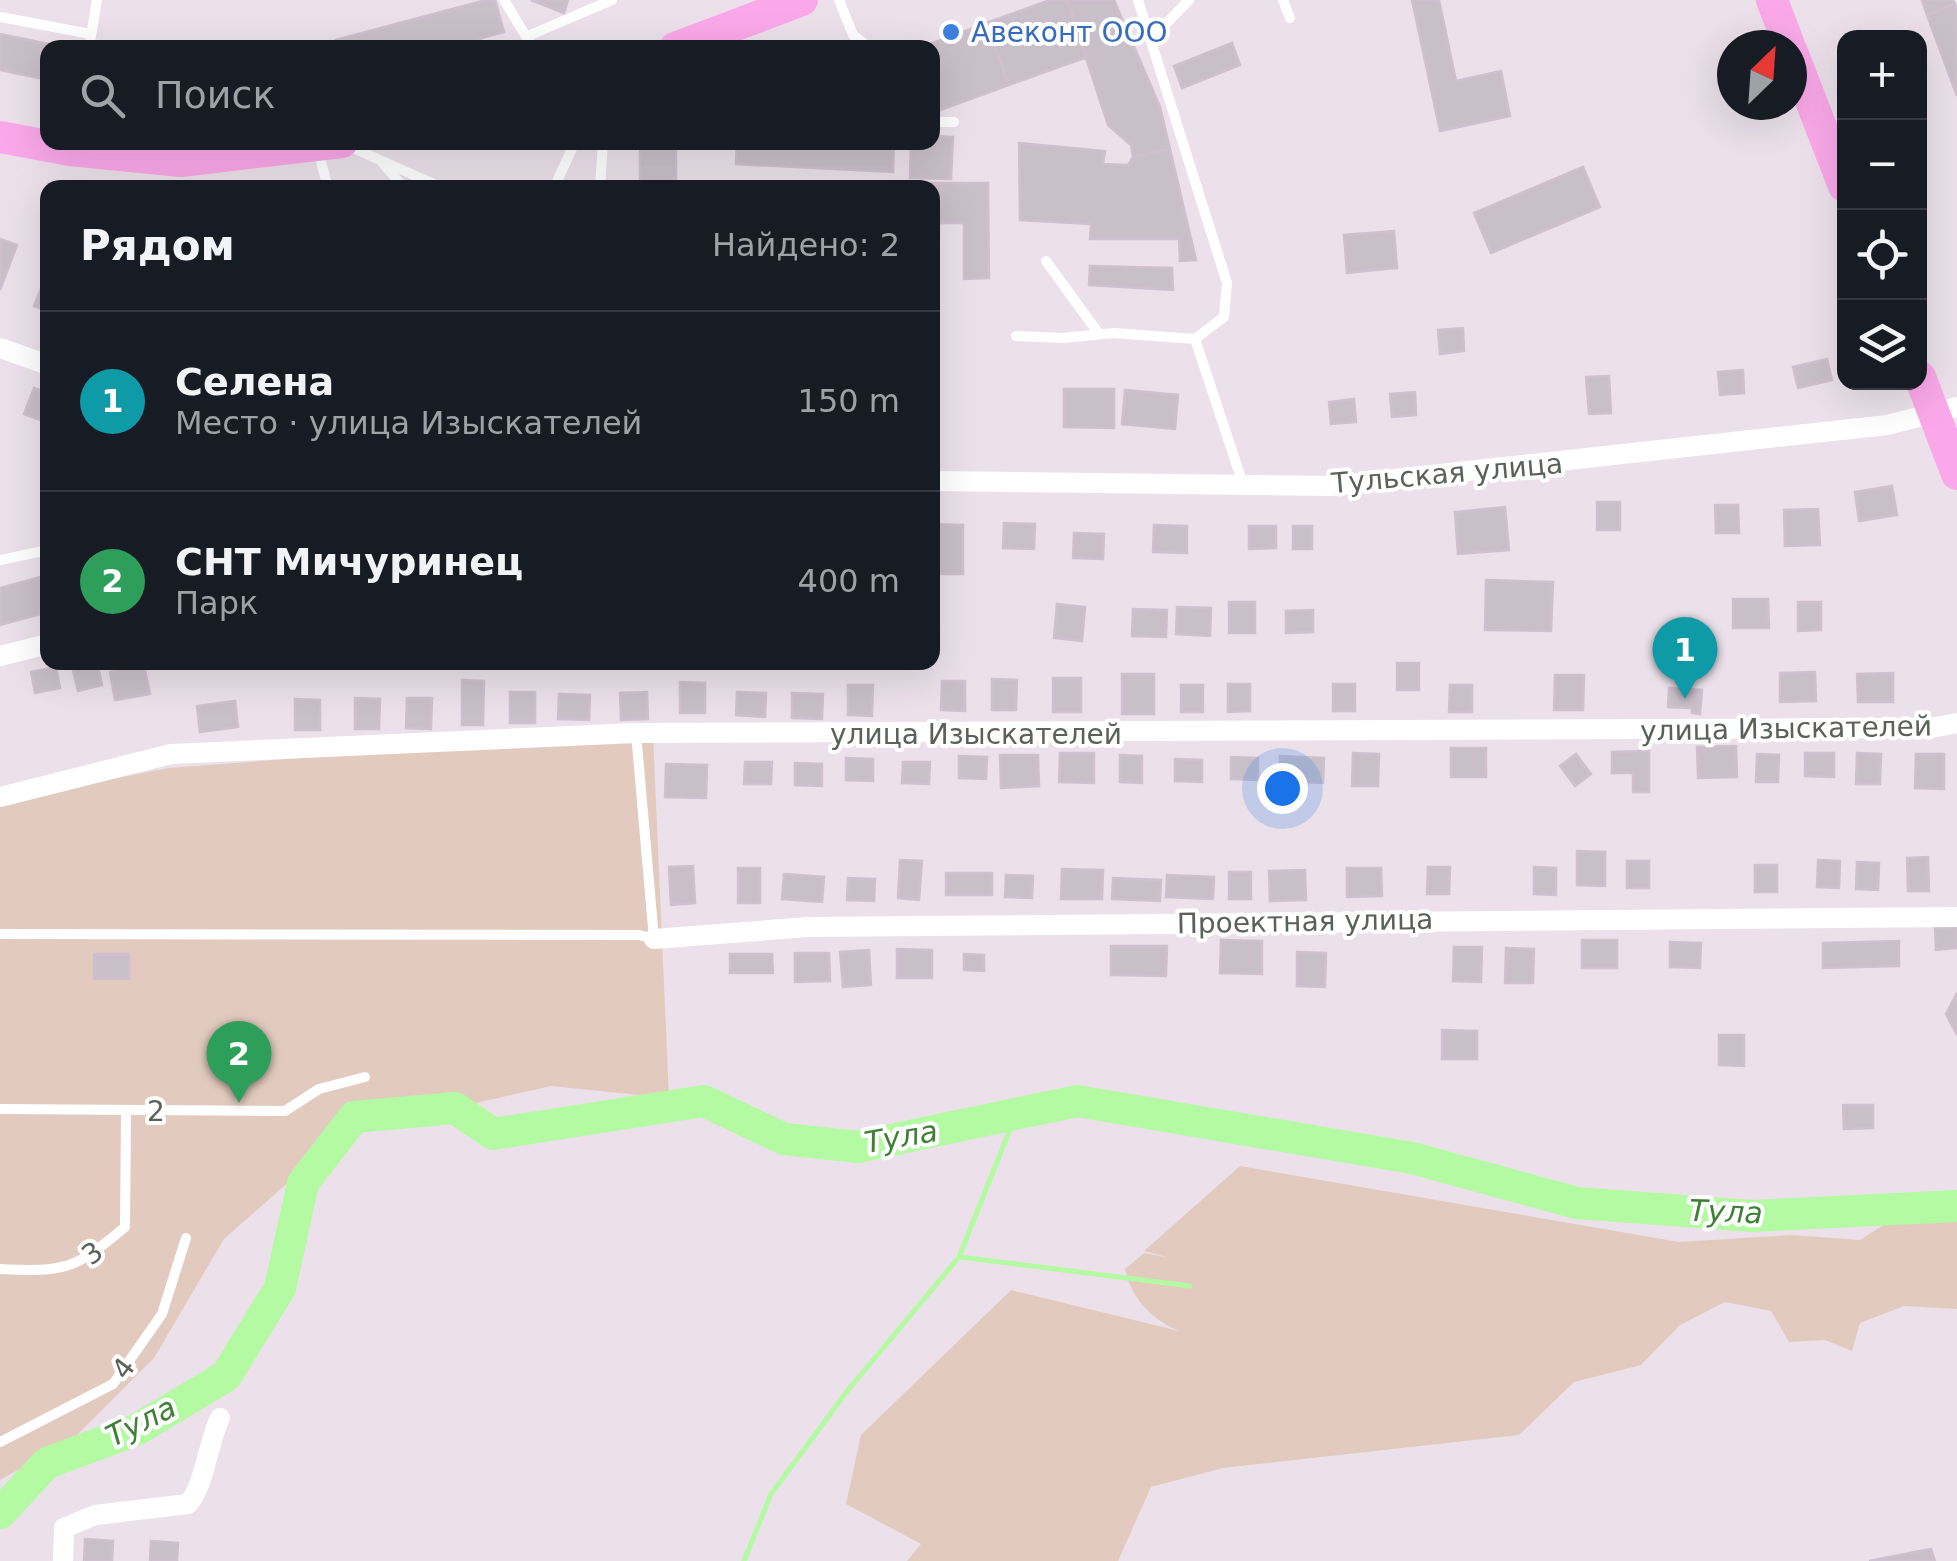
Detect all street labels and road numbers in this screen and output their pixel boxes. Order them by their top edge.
street label: Тульская улица [1329,447,1564,500]
street label: улица Изыскателей [1640,709,1932,748]
street label: улица Изыскателей [830,718,1122,751]
street label: Проектная улица [1176,903,1434,940]
street label: 2 [147,1095,165,1128]
street label: 3 [75,1235,109,1272]
street label: 4 [105,1351,142,1385]

